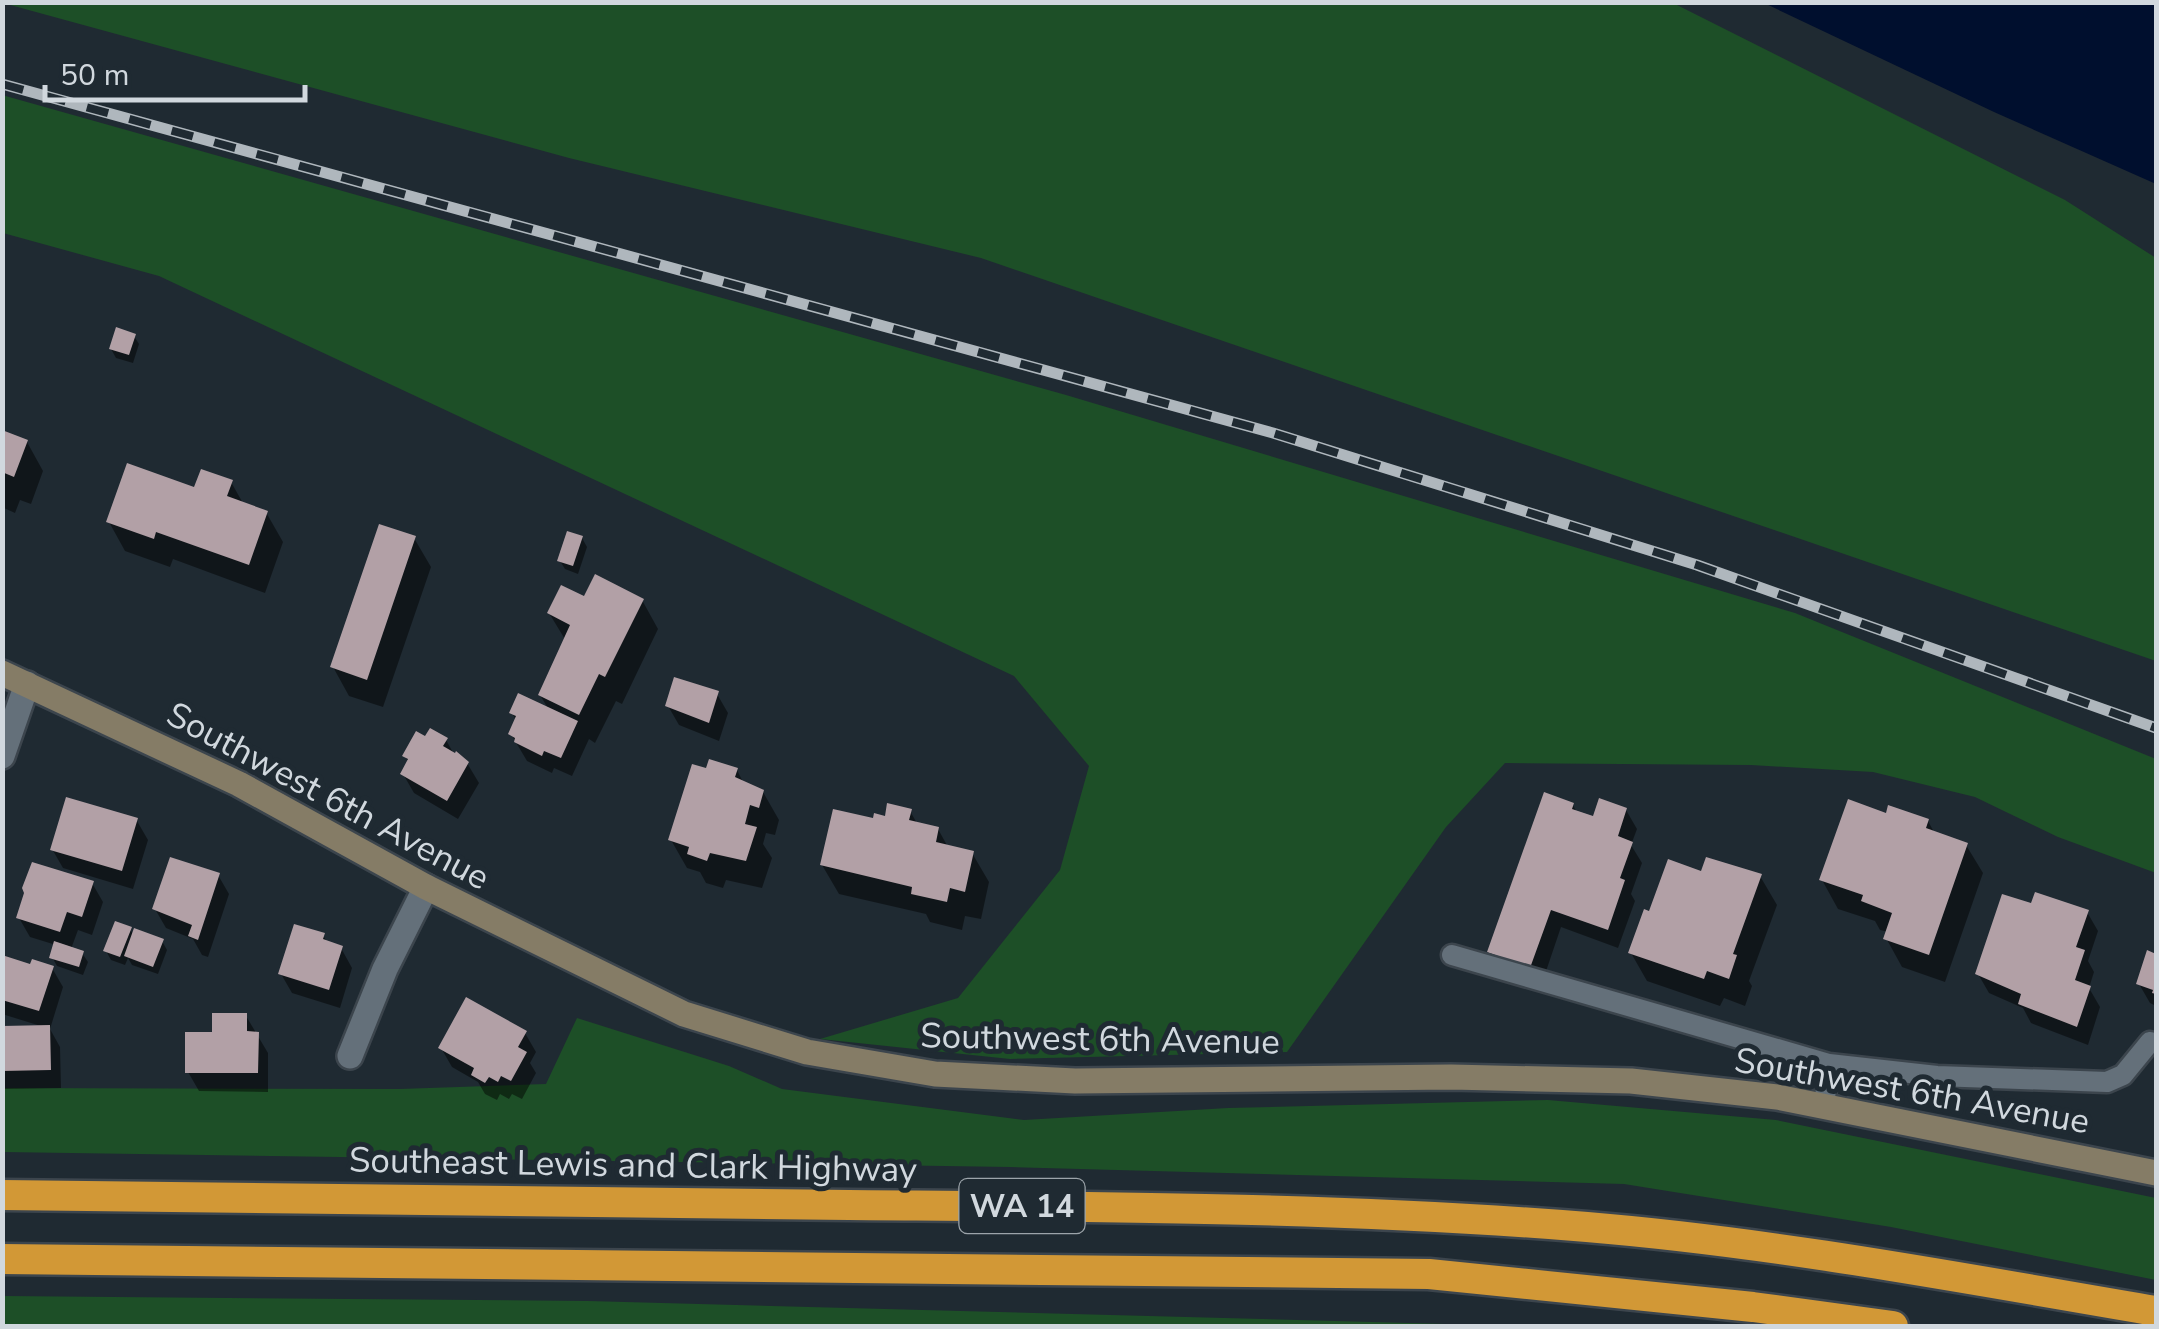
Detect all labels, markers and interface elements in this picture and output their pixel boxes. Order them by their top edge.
scale bar [45,40,305,102]
text: 50 m [60,55,129,96]
street label: Southwest 6th Avenue [158,691,498,901]
street label: Southwest 6th Avenue [920,1012,1280,1066]
street label: Southwest 6th Avenue [1731,1037,2093,1145]
street label: Southeast Lewis and Clark Highway [349,1137,917,1193]
road number: WA 14 [960,1179,1084,1233]

